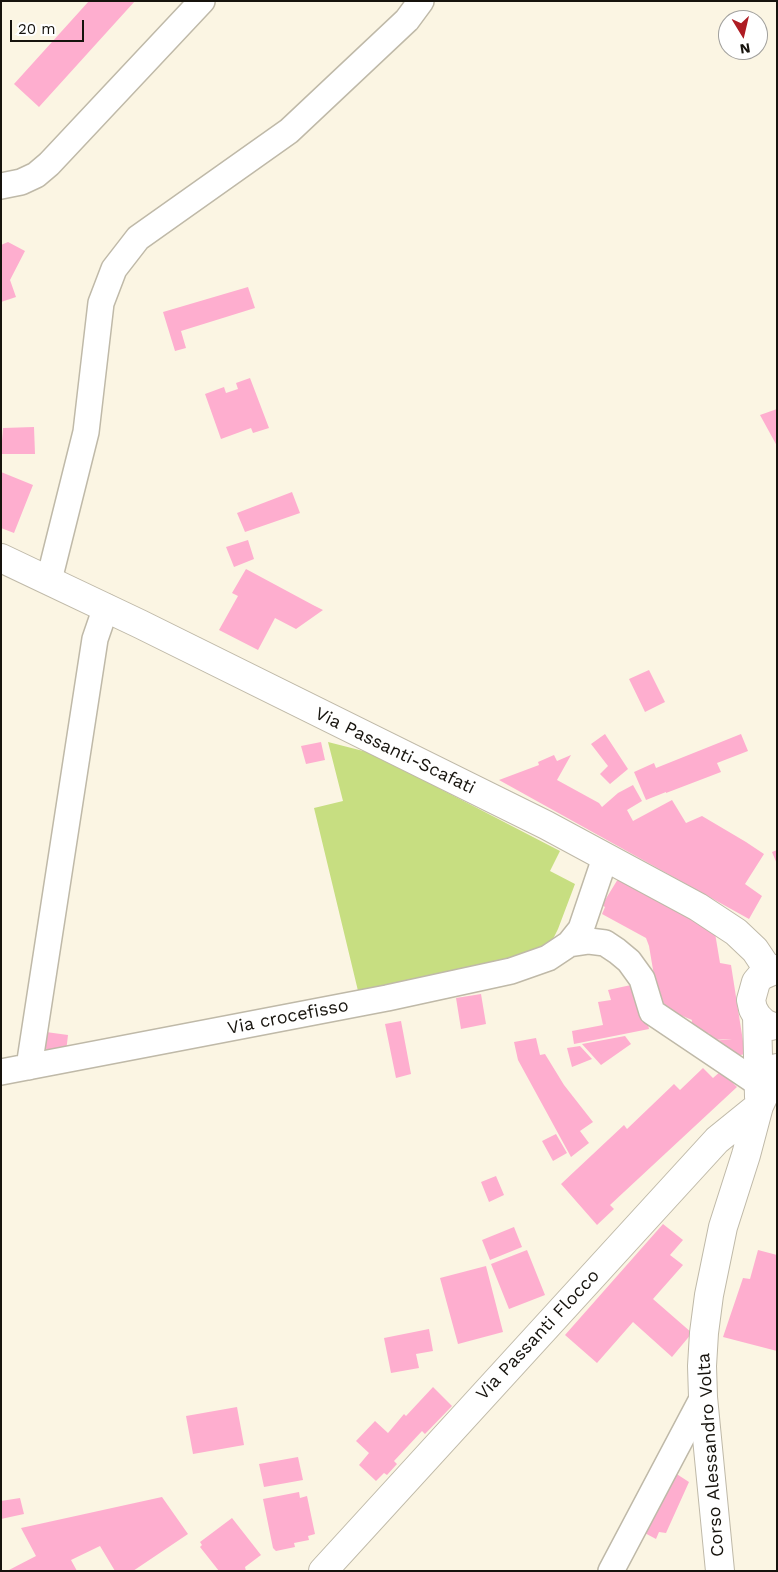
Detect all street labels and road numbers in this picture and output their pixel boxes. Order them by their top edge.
street label: Via Passanti-Scafati [311,703,479,799]
street label: Via crocefisso [226,995,350,1039]
street label: Via Passanti Flocco [472,1265,604,1405]
street label: Corso Alessandro Volta [693,1352,729,1558]

